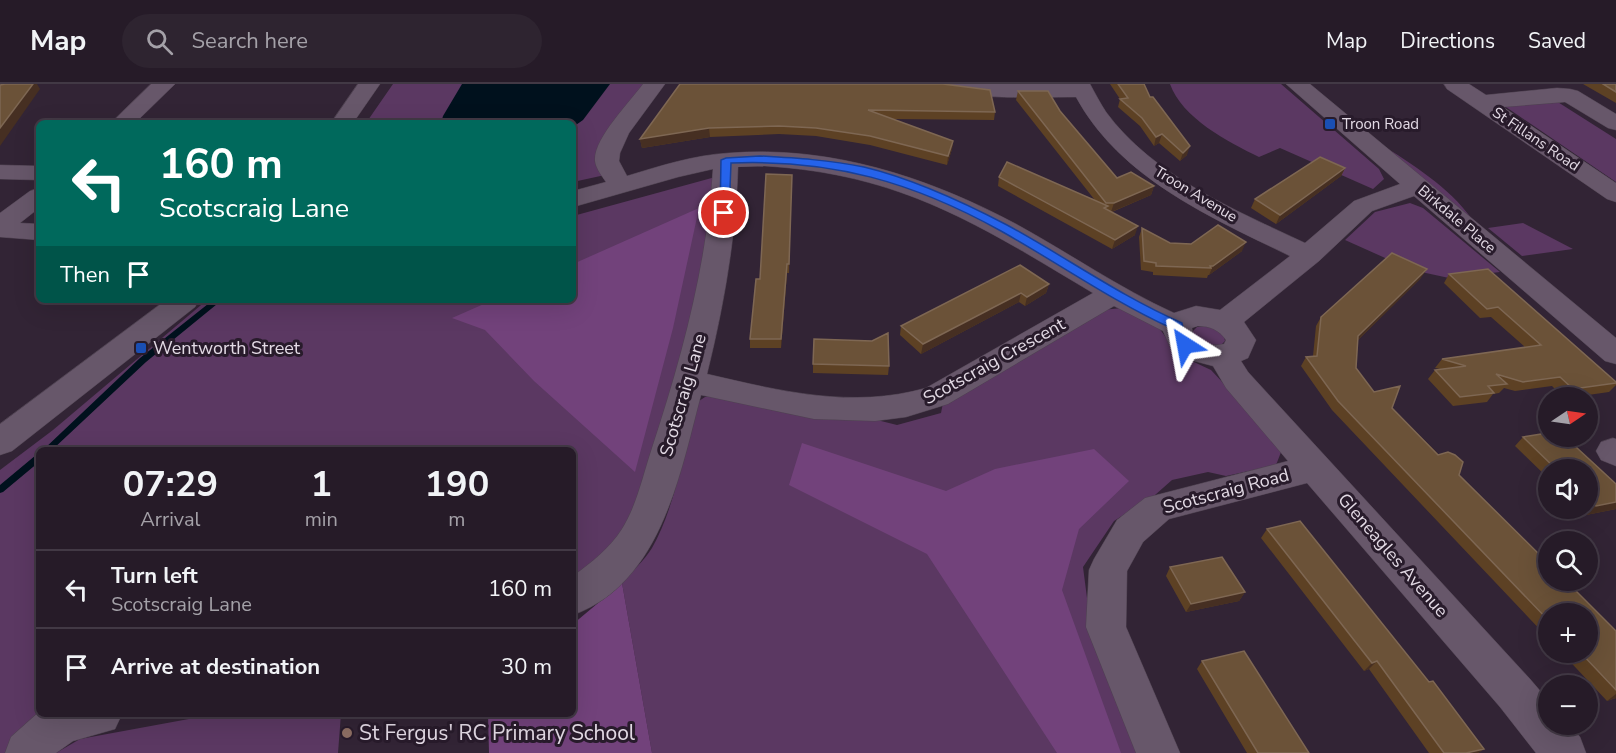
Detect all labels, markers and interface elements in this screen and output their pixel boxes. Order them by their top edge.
search box [122,14,542,68]
text: Map [30,22,86,60]
icon: search [143,25,176,58]
text: Search here [191,26,308,56]
text: Map [1326,27,1367,55]
text: Directions [1400,27,1495,55]
text: Saved [1528,27,1586,55]
street label: St Fillans Road [1488,102,1584,176]
place label: Troon Road [1342,114,1419,134]
marker: Troon Road [1323,117,1337,131]
text: 160 m [159,136,283,193]
icon: left [60,144,138,222]
street label: Troon Avenue [1151,161,1241,227]
street label: Birkdale Place [1414,181,1500,257]
pin [698,187,749,238]
text: Scotscraig Lane [159,190,349,227]
icon: arrive [707,196,740,229]
icon: arrive [122,258,155,291]
text: Then [60,260,110,290]
street label: Scotscraig Crescent [919,312,1070,410]
position arrow [1153,313,1217,377]
street label: Scotscraig Lane [654,331,712,459]
place label: Wentworth Street [153,336,301,360]
marker: Wentworth Street [134,341,148,355]
north arrow [1538,387,1598,447]
map controls [1538,387,1598,735]
button: sound [1538,459,1598,519]
text: 07:29 [123,460,218,509]
text: 1 [310,460,332,509]
text: 190 [424,460,489,509]
street label: Scotscraig Road [1160,463,1292,519]
street label: Gleneagles Avenue [1332,488,1454,622]
text: Arrival [140,506,200,533]
text: min [305,506,338,533]
text: m [448,506,465,533]
button: search [1538,531,1598,591]
text: Turn left [111,561,198,591]
icon: left [60,573,93,606]
text: 160 m [488,574,552,604]
text: Scotscraig Lane [111,591,252,618]
button: + [1538,603,1598,663]
icon: arrive [60,651,93,684]
text: Arrive at destination [111,652,320,682]
text: 30 m [501,652,552,682]
button: − [1538,675,1598,735]
place label: St Fergus' RC Primary School [359,719,636,747]
marker: St Fergus' RC Primary School [340,726,354,740]

